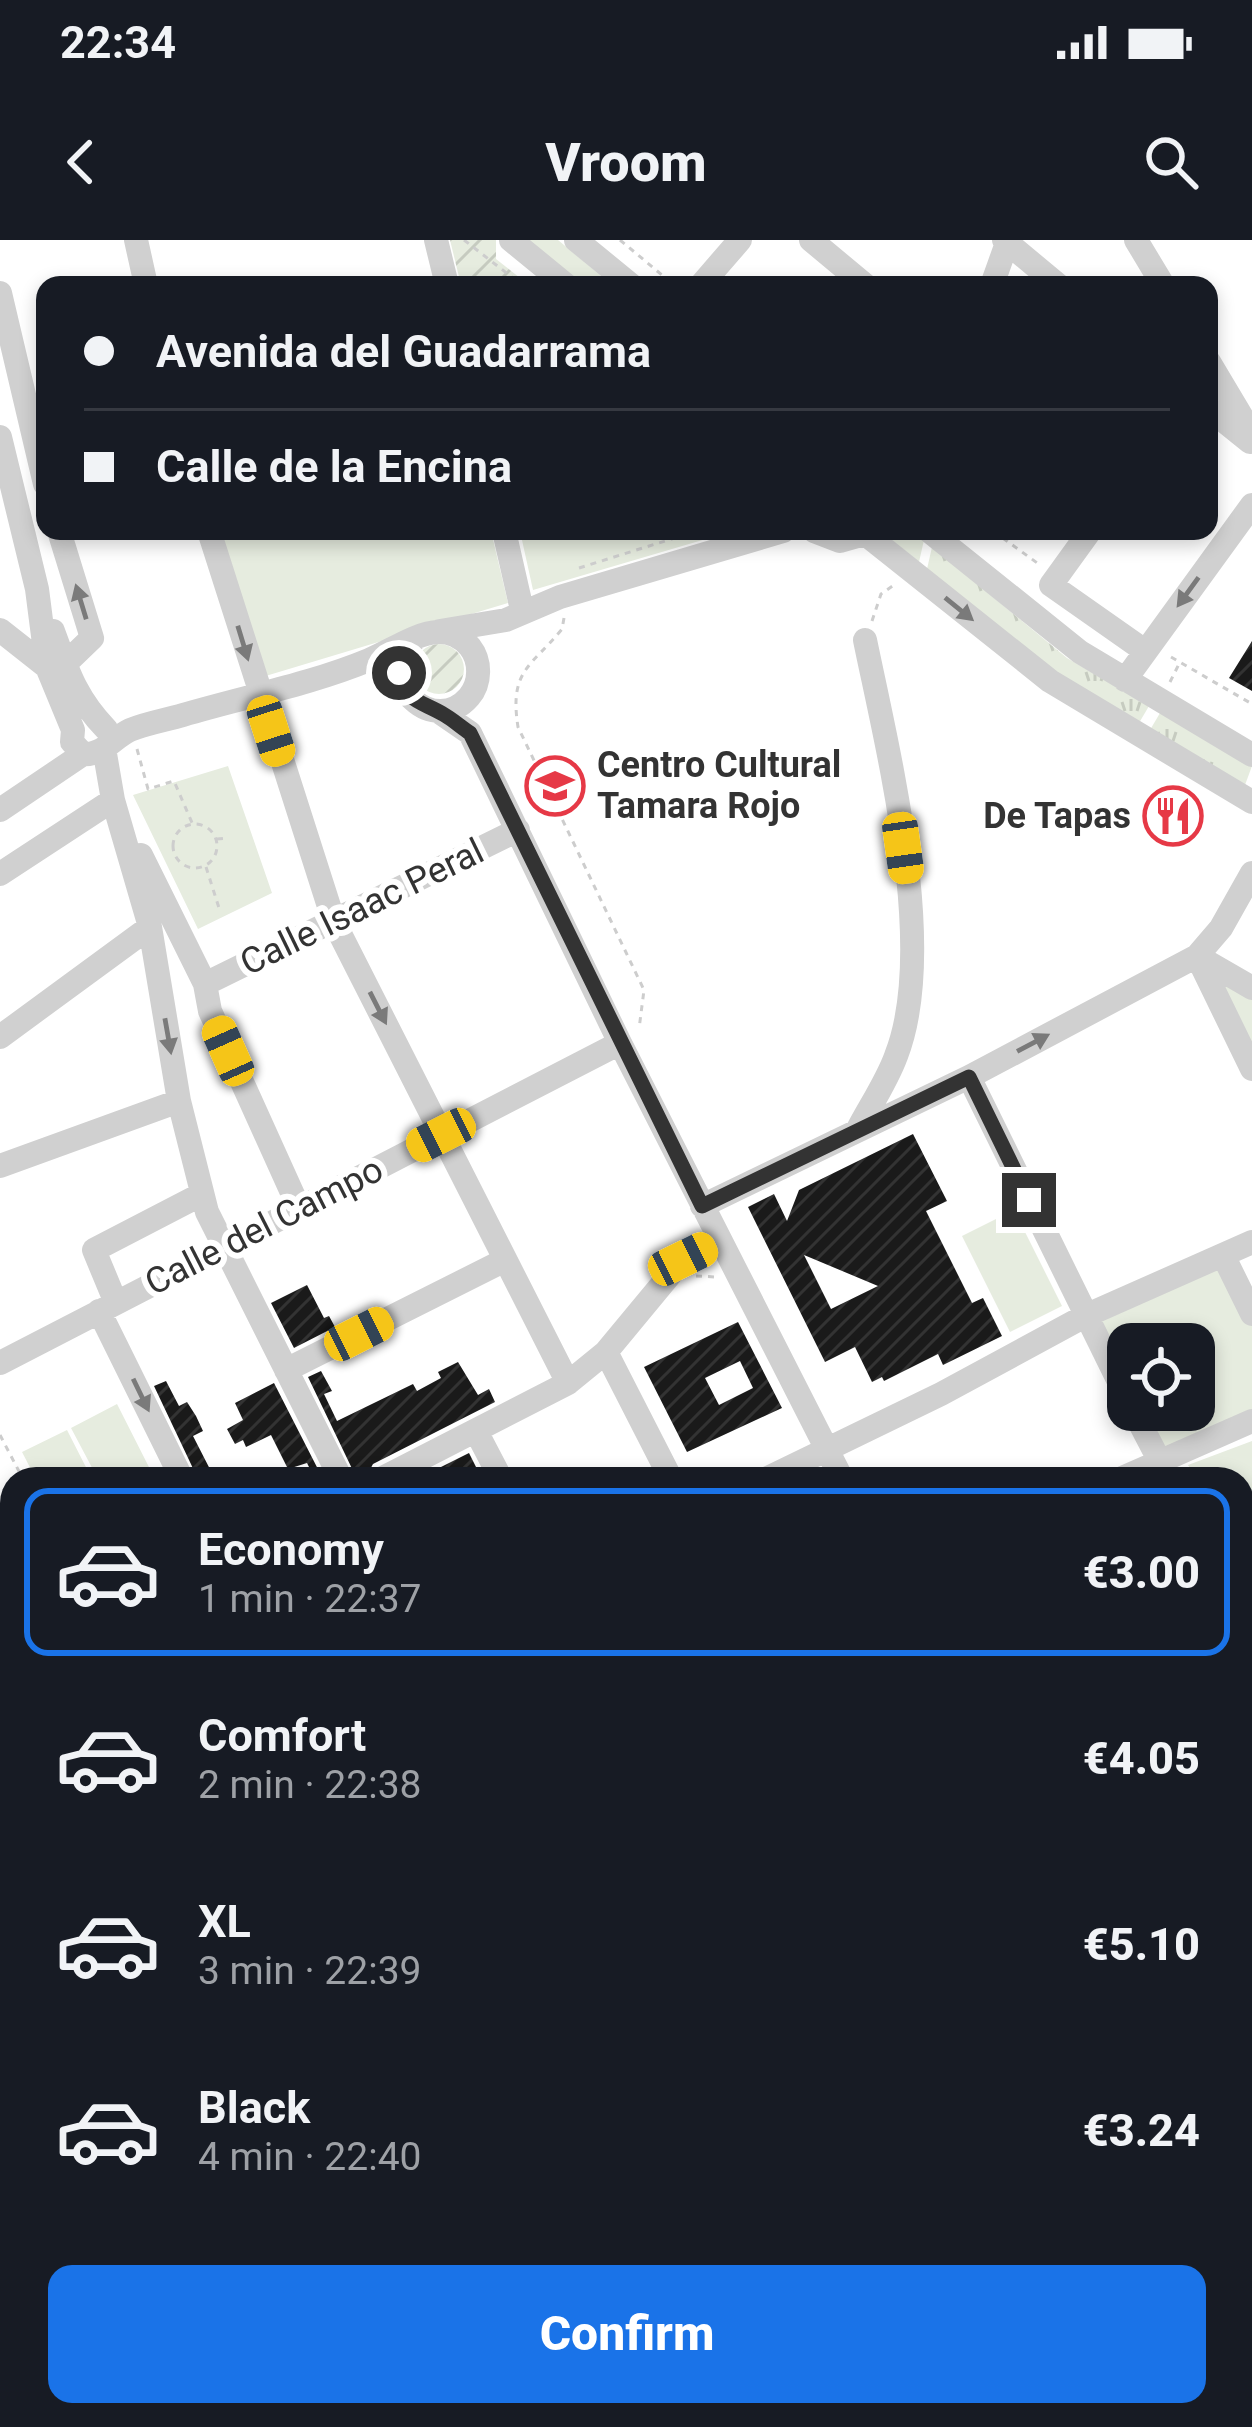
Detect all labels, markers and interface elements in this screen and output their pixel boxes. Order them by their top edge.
text: 22:34 [60,16,176,69]
icon: back [48,129,114,195]
icon: search [1138,129,1204,195]
text: Vroom [545,131,707,194]
text: Avenida del Guadarrama [156,325,651,378]
text: Calle de la Encina [156,440,512,493]
one-way arrow [1176,576,1200,608]
one-way arrow [71,584,89,620]
one-way arrow [944,595,974,621]
one-way arrow [235,625,253,662]
route start [372,646,426,700]
car [243,691,299,771]
place label: Centro Cultural Tamara Rojo [597,744,841,827]
school or university icon: Centro Cultural Tamara Rojo [524,755,586,817]
restaurant icon: De Tapas [1142,785,1204,847]
place label: De Tapas [983,795,1131,837]
car [880,810,926,886]
street label: Calle Isaac Peral [234,830,490,984]
one-way arrow [367,991,387,1025]
car [197,1011,259,1091]
one-way arrow [159,1018,178,1055]
one-way arrow [1016,1033,1051,1054]
car [401,1103,481,1167]
street label: Calle del Campo [138,1148,390,1304]
route end [1002,1173,1056,1227]
car [643,1227,723,1291]
car [319,1302,399,1366]
map controls [1107,1323,1215,1431]
button: locate [1107,1323,1215,1431]
one-way arrow [131,1378,151,1413]
icon: car [54,1518,162,1626]
text: Economy [198,1523,384,1576]
text: €3.00 [1083,1546,1200,1599]
text: 1 min · 22:37 [198,1576,421,1622]
icon: car [54,1704,162,1812]
text: Comfort [198,1709,366,1762]
text: €4.05 [1083,1732,1200,1785]
text: 2 min · 22:38 [198,1762,421,1808]
icon: car [54,1890,162,1998]
text: XL [198,1895,251,1948]
text: €5.10 [1083,1918,1200,1971]
text: 3 min · 22:39 [198,1948,421,1994]
icon: car [54,2076,162,2184]
text: Black [198,2081,310,2134]
text: €3.24 [1083,2104,1200,2157]
text: 4 min · 22:40 [198,2134,421,2180]
button: Confirm [48,2265,1206,2403]

